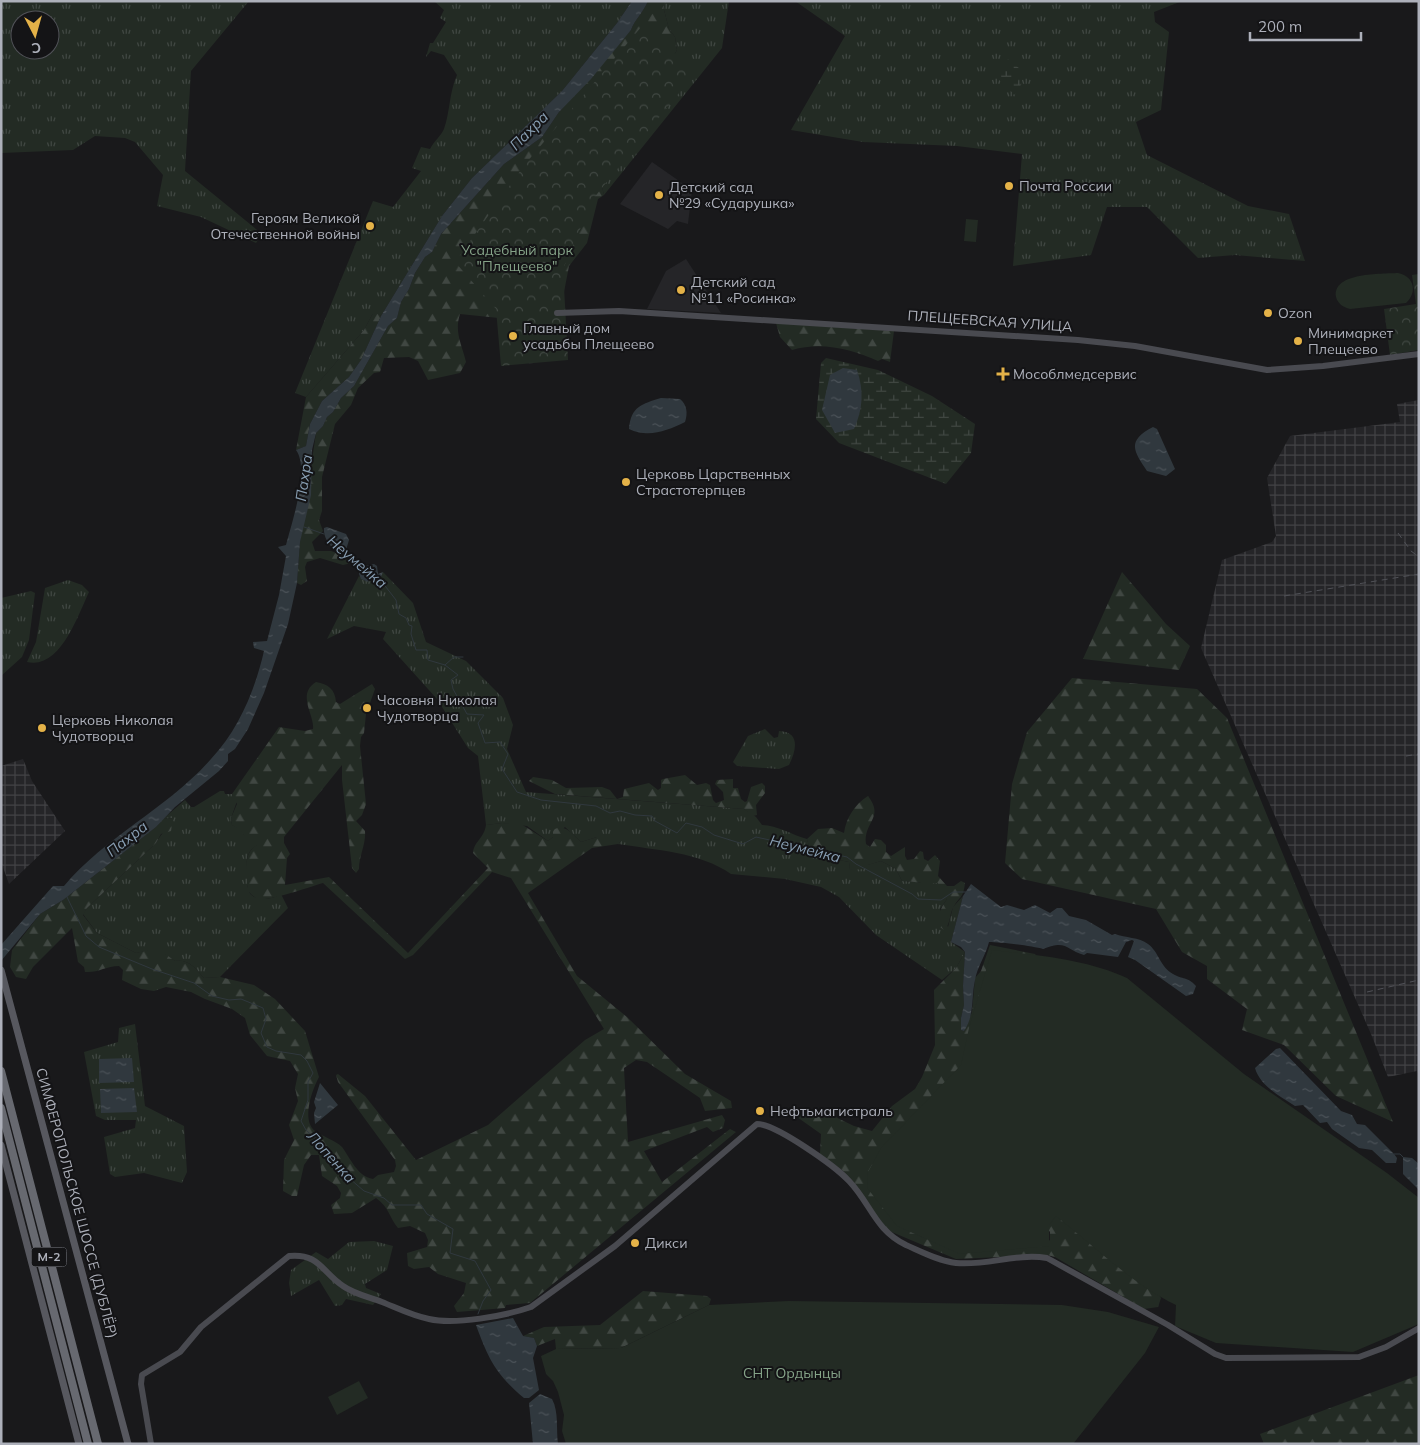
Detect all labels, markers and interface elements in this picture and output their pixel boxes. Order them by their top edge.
north arrow [10,10,60,60]
scale bar [1250,10,1361,42]
text: 200 m [1258,17,1302,36]
text: С [31,38,42,57]
water label: Пахра [505,107,552,154]
place label: Почта России [1019,177,1112,195]
place label: Детский сад №29 «Сударушка» [669,178,794,212]
marker: Почта России [1003,180,1015,192]
marker: Детский сад №29 «Сударушка» [653,189,665,201]
place label: Героям Великой Отечественной войны [211,209,360,243]
marker: Героям Великой Отечественной войны [364,220,376,232]
park label: Усадебный парк "Плещеево" [460,241,574,275]
place label: Детский сад №11 «Росинка» [691,273,796,307]
marker: Детский сад №11 «Росинка» [675,284,687,296]
place label: Ozon [1278,304,1312,322]
street label: ПЛЕЩЕЕВСКАЯ УЛИЦА [907,306,1074,336]
marker: Ozon [1262,307,1274,319]
place label: Главный дом усадьбы Плещеево [523,319,654,353]
place label: Минимаркет Плещеево [1308,324,1394,358]
marker: Главный дом усадьбы Плещеево [507,330,519,342]
marker: Минимаркет Плещеево [1292,335,1304,347]
place label: Мособлмедсервис [1013,365,1137,383]
marker: Мособлмедсервис [997,368,1009,380]
water label: Пахра [291,453,316,503]
place label: Церковь Царственных Страстотерпцев [636,465,791,499]
marker: Церковь Царственных Страстотерпцев [620,476,632,488]
water label: Неумейка [323,531,391,592]
place label: Часовня Николая Чудотворца [377,691,497,725]
marker: Часовня Николая Чудотворца [361,702,373,714]
place label: Церковь Николая Чудотворца [52,711,173,745]
marker: Церковь Николая Чудотворца [36,722,48,734]
water label: Пахра [102,817,151,861]
water label: Неумейка [768,831,843,866]
street label: СИМФЕРОПОЛЬСКОЕ ШОССЕ (ДУБЛЁР) [32,1066,122,1340]
place label: Нефтьмагистраль [770,1102,893,1120]
marker: Нефтьмагистраль [754,1105,766,1117]
water label: Лопенка [302,1126,360,1187]
place label: Дикси [645,1234,688,1252]
marker: Дикси [629,1237,641,1249]
road number: М-2 [32,1248,66,1266]
park label: СНТ Ордынцы [743,1364,841,1382]

